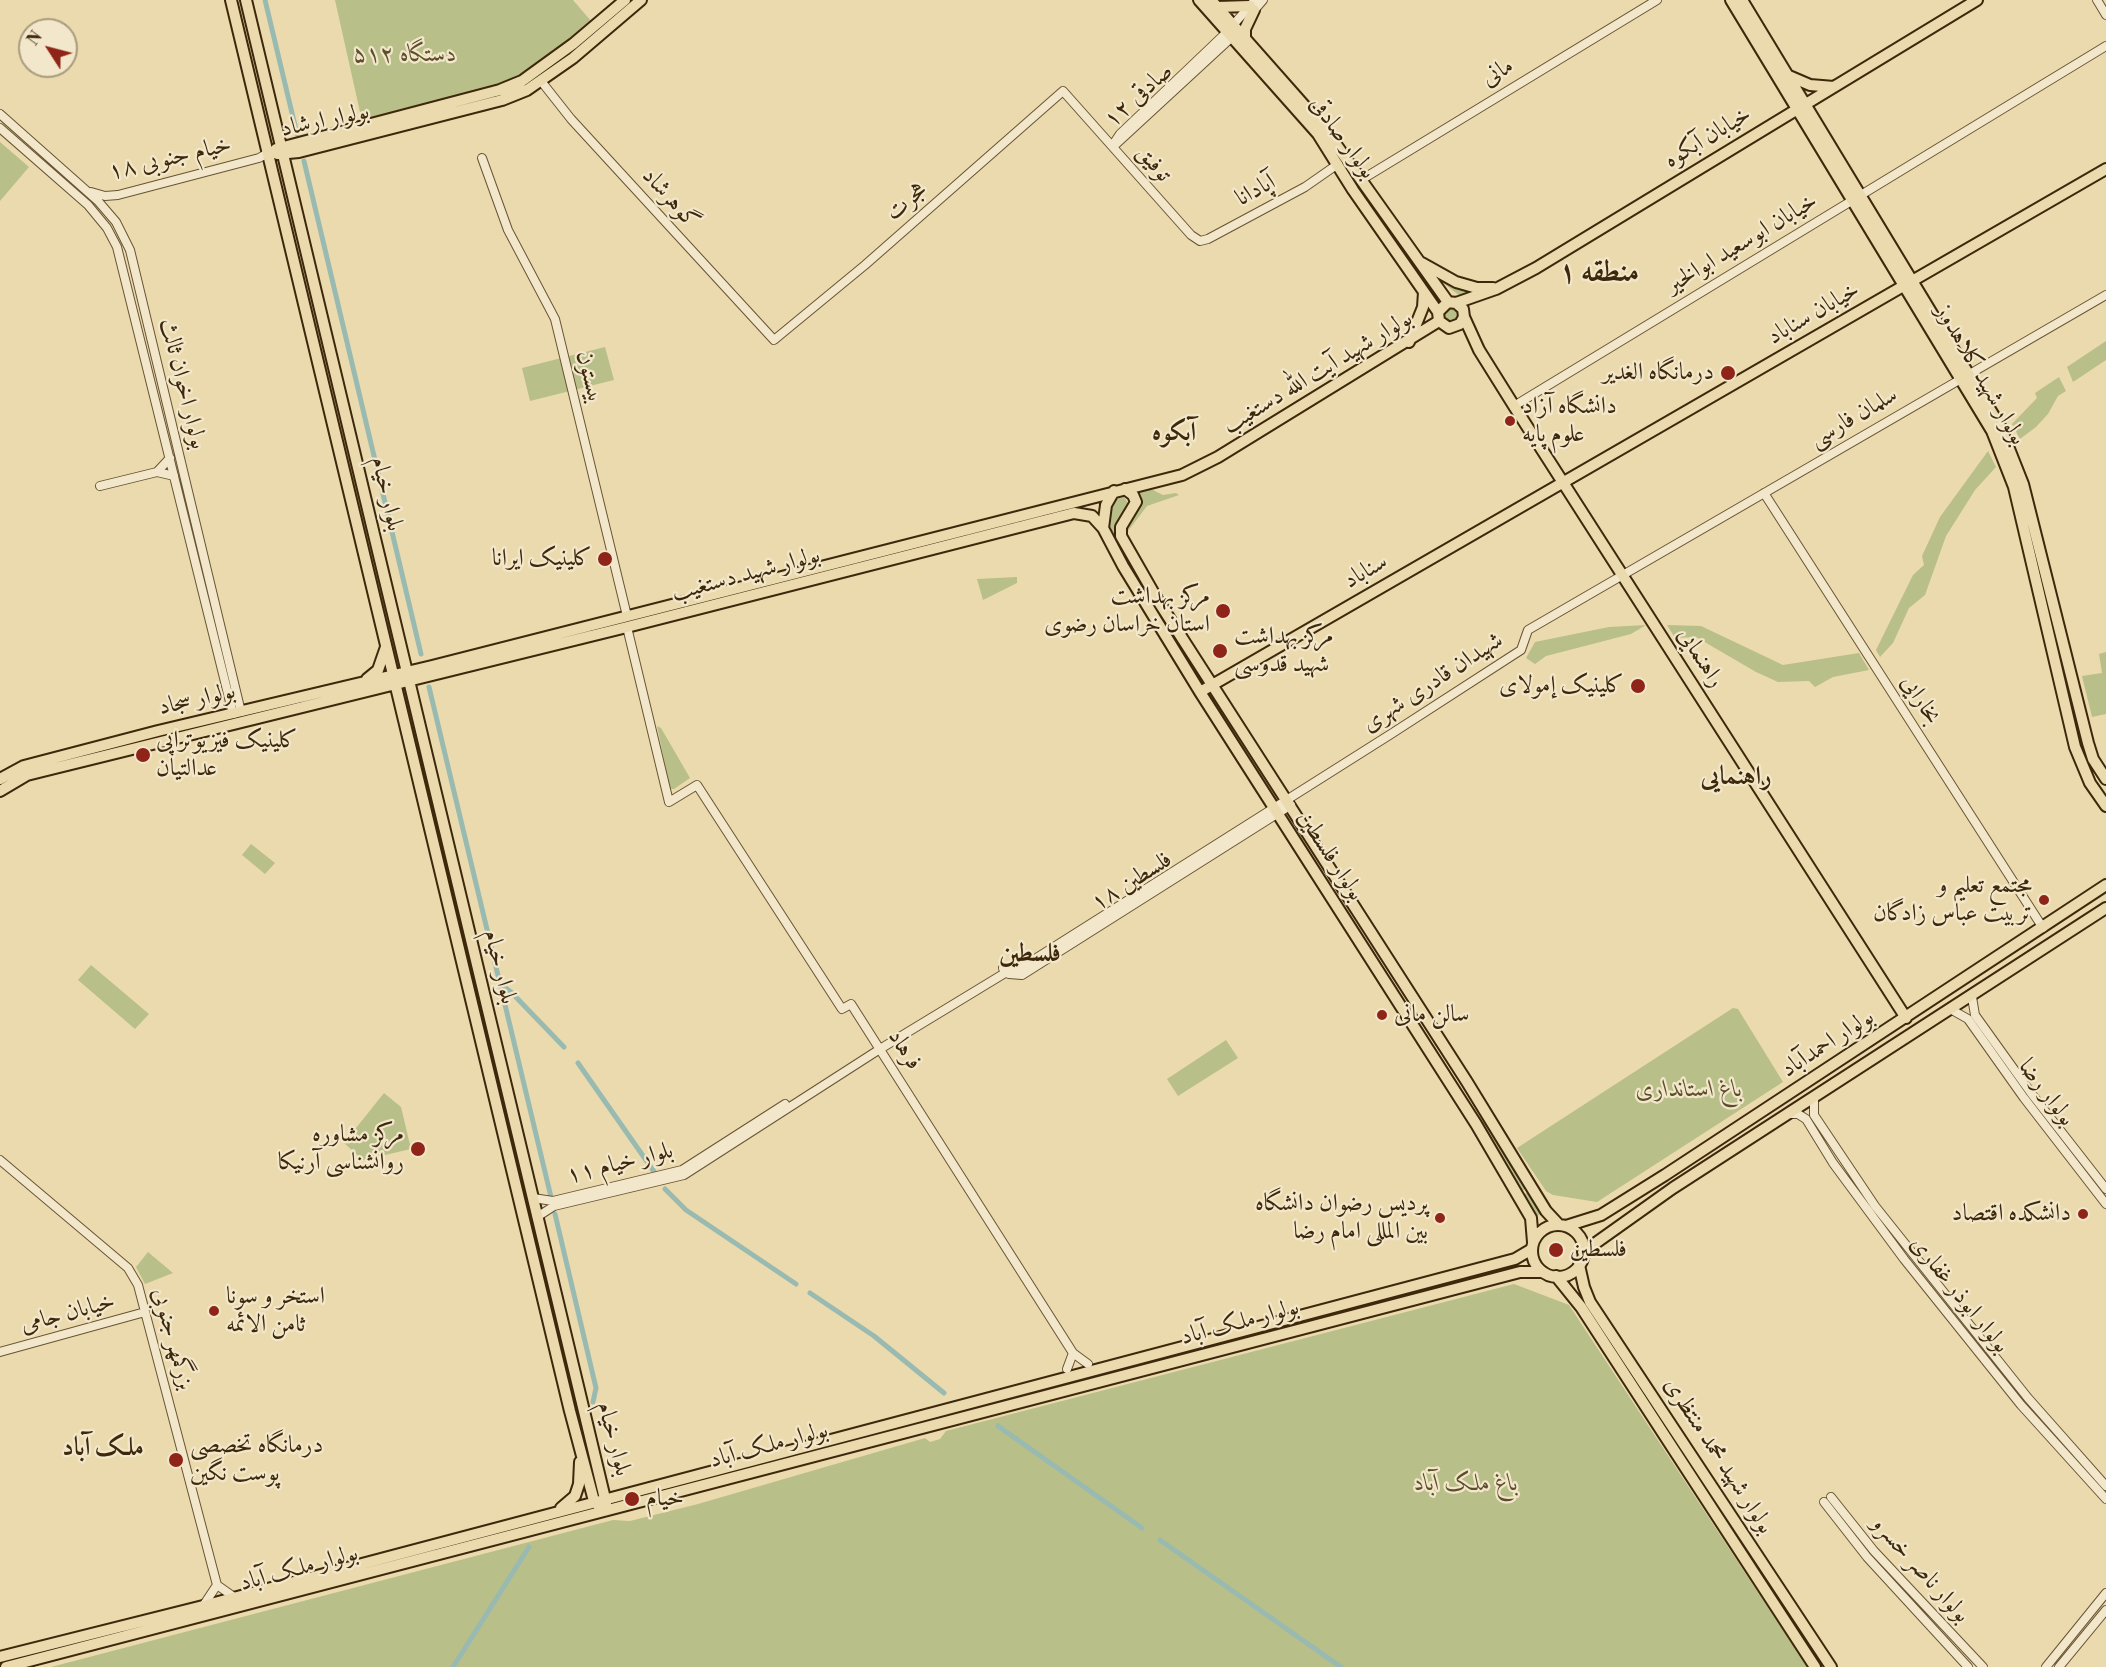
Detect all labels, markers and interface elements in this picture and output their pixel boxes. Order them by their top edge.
north arrow [18,18,78,78]
text: N [23,28,47,50]
park label: ۵۱۲ دستگاه [353,41,457,69]
street label: مانی [1477,52,1519,94]
street label: صادقی ۱۲ [1098,57,1180,135]
street label: بولوار صادقی [1302,91,1382,185]
street label: بولوار ارشاد [278,98,372,144]
street label: خیابان آبکوه [1659,101,1757,175]
street label: خیام جنوبی ۱۸ [106,131,234,187]
street label: توفیق [1129,139,1177,189]
street label: گوهرشاد [635,162,705,236]
street label: آپادانا [1231,168,1281,214]
street label: هجرت [880,176,934,228]
street label: خیابان ابوسعید ابوالخیر [1661,187,1823,301]
district label: منطقه ۱ [1559,256,1639,292]
street label: خیابان سناباد [1763,276,1865,352]
street label: بولوار شهید کلاهدوز [1928,299,2032,451]
street label: بولوار شهید آیت الله دستغیب [1218,305,1418,441]
street label: بولوار اخوان ثالث [152,316,212,452]
street label: بیستون [569,348,609,406]
place label: درمانگاه الغدیر [1602,359,1714,387]
marker: درمانگاه الغدیر [1719,364,1737,382]
street label: سلمان فارسی [1805,381,1903,455]
place label: دانشگاه آزاد علوم پایه [1522,393,1617,449]
marker: دانشگاه آزاد علوم پایه [1503,414,1517,428]
district label: آبکوه [1152,418,1196,450]
street label: بلوار خیام [363,454,409,534]
street label: بولوار شهید دستغیب [669,541,823,609]
place label: کلینیک ایرانا [492,545,592,573]
street label: سناباد [1339,548,1393,596]
marker: کلینیک ایرانا [596,550,614,568]
place label: مرکز بهداشت استان خراسان رضوی [1044,583,1210,639]
marker: مرکز بهداشت استان خراسان رضوی [1214,602,1232,620]
place label: مرکز بهداشت شهید قدوسی [1234,623,1334,679]
street label: راهنمایی [1670,623,1730,693]
street label: شهیدان قادری شهری [1357,627,1509,739]
marker: مرکز بهداشت شهید قدوسی [1211,642,1229,660]
street label: بخارایی [1893,670,1947,730]
place label: کلینیک إمولای [1499,672,1624,700]
street label: بولوار سجاد [156,677,238,723]
marker: کلینیک إمولای [1629,677,1647,695]
place label: کلینیک فیزیوتراپی عدالتیان [156,727,298,783]
marker: کلینیک فیزیوتراپی عدالتیان [134,746,152,764]
district label: راهنمایی [1700,762,1772,794]
street label: بولوار فلسطین [1290,805,1370,907]
street label: فلسطین ۱۸ [1086,846,1178,918]
place label: مجتمع تعلیم و تربیت عباس زادگان [1873,872,2032,928]
marker: مجتمع تعلیم و تربیت عباس زادگان [2037,893,2051,907]
street label: بلوار خیام [476,927,522,1007]
district label: فلسطین [999,939,1061,971]
place label: سالن مانی [1394,1001,1469,1029]
street label: بولوار احمدآباد [1776,1003,1880,1085]
marker: سالن مانی [1375,1008,1389,1022]
street label: فرهاد [881,1024,927,1076]
street label: بولوار رضا [2011,1054,2081,1132]
park label: باغ استانداری [1636,1076,1742,1104]
place label: مرکز مشاوره روانشناسی آرنیکا [278,1121,404,1177]
street label: بلوار خیام ۱۱ [564,1137,676,1191]
marker: مرکز مشاوره روانشناسی آرنیکا [409,1140,427,1158]
place label: پردیس رضوان دانشگاه بین المللی امام رضا [1255,1190,1428,1246]
place label: دانشکده اقتصاد [1952,1200,2071,1228]
marker: دانشکده اقتصاد [2076,1207,2090,1221]
marker: پردیس رضوان دانشگاه بین المللی امام رضا [1433,1211,1447,1225]
street label: بولوار ابوذر غفاری [1903,1231,2015,1359]
place label: فلسطین [1570,1236,1627,1264]
marker: فلسطین [1547,1241,1565,1259]
place label: استخر و سونا ثامن الائمه [226,1283,325,1339]
street label: بزرگمهر جنوبی [145,1285,199,1393]
street label: خیابان جامی [18,1288,118,1340]
street label: بولوار ملک آباد [1177,1293,1303,1353]
marker: استخر و سونا ثامن الائمه [207,1304,221,1318]
street label: بولوار شهید محمد منتظری [1657,1372,1779,1540]
street label: بلوار خیام [589,1399,637,1479]
street label: بولوار ملک آباد [706,1416,832,1476]
place label: درمانگاه تخصصی پوست نگین [190,1432,323,1488]
district label: ملک آباد [62,1433,144,1465]
marker: درمانگاه تخصصی پوست نگین [167,1451,185,1469]
park label: باغ ملک آباد [1414,1470,1518,1498]
place label: خیام [646,1485,684,1513]
marker: خیام [623,1490,641,1508]
street label: بولوار ناصر خسرو [1865,1511,1975,1629]
street label: بولوار ملک آباد [236,1539,362,1599]

